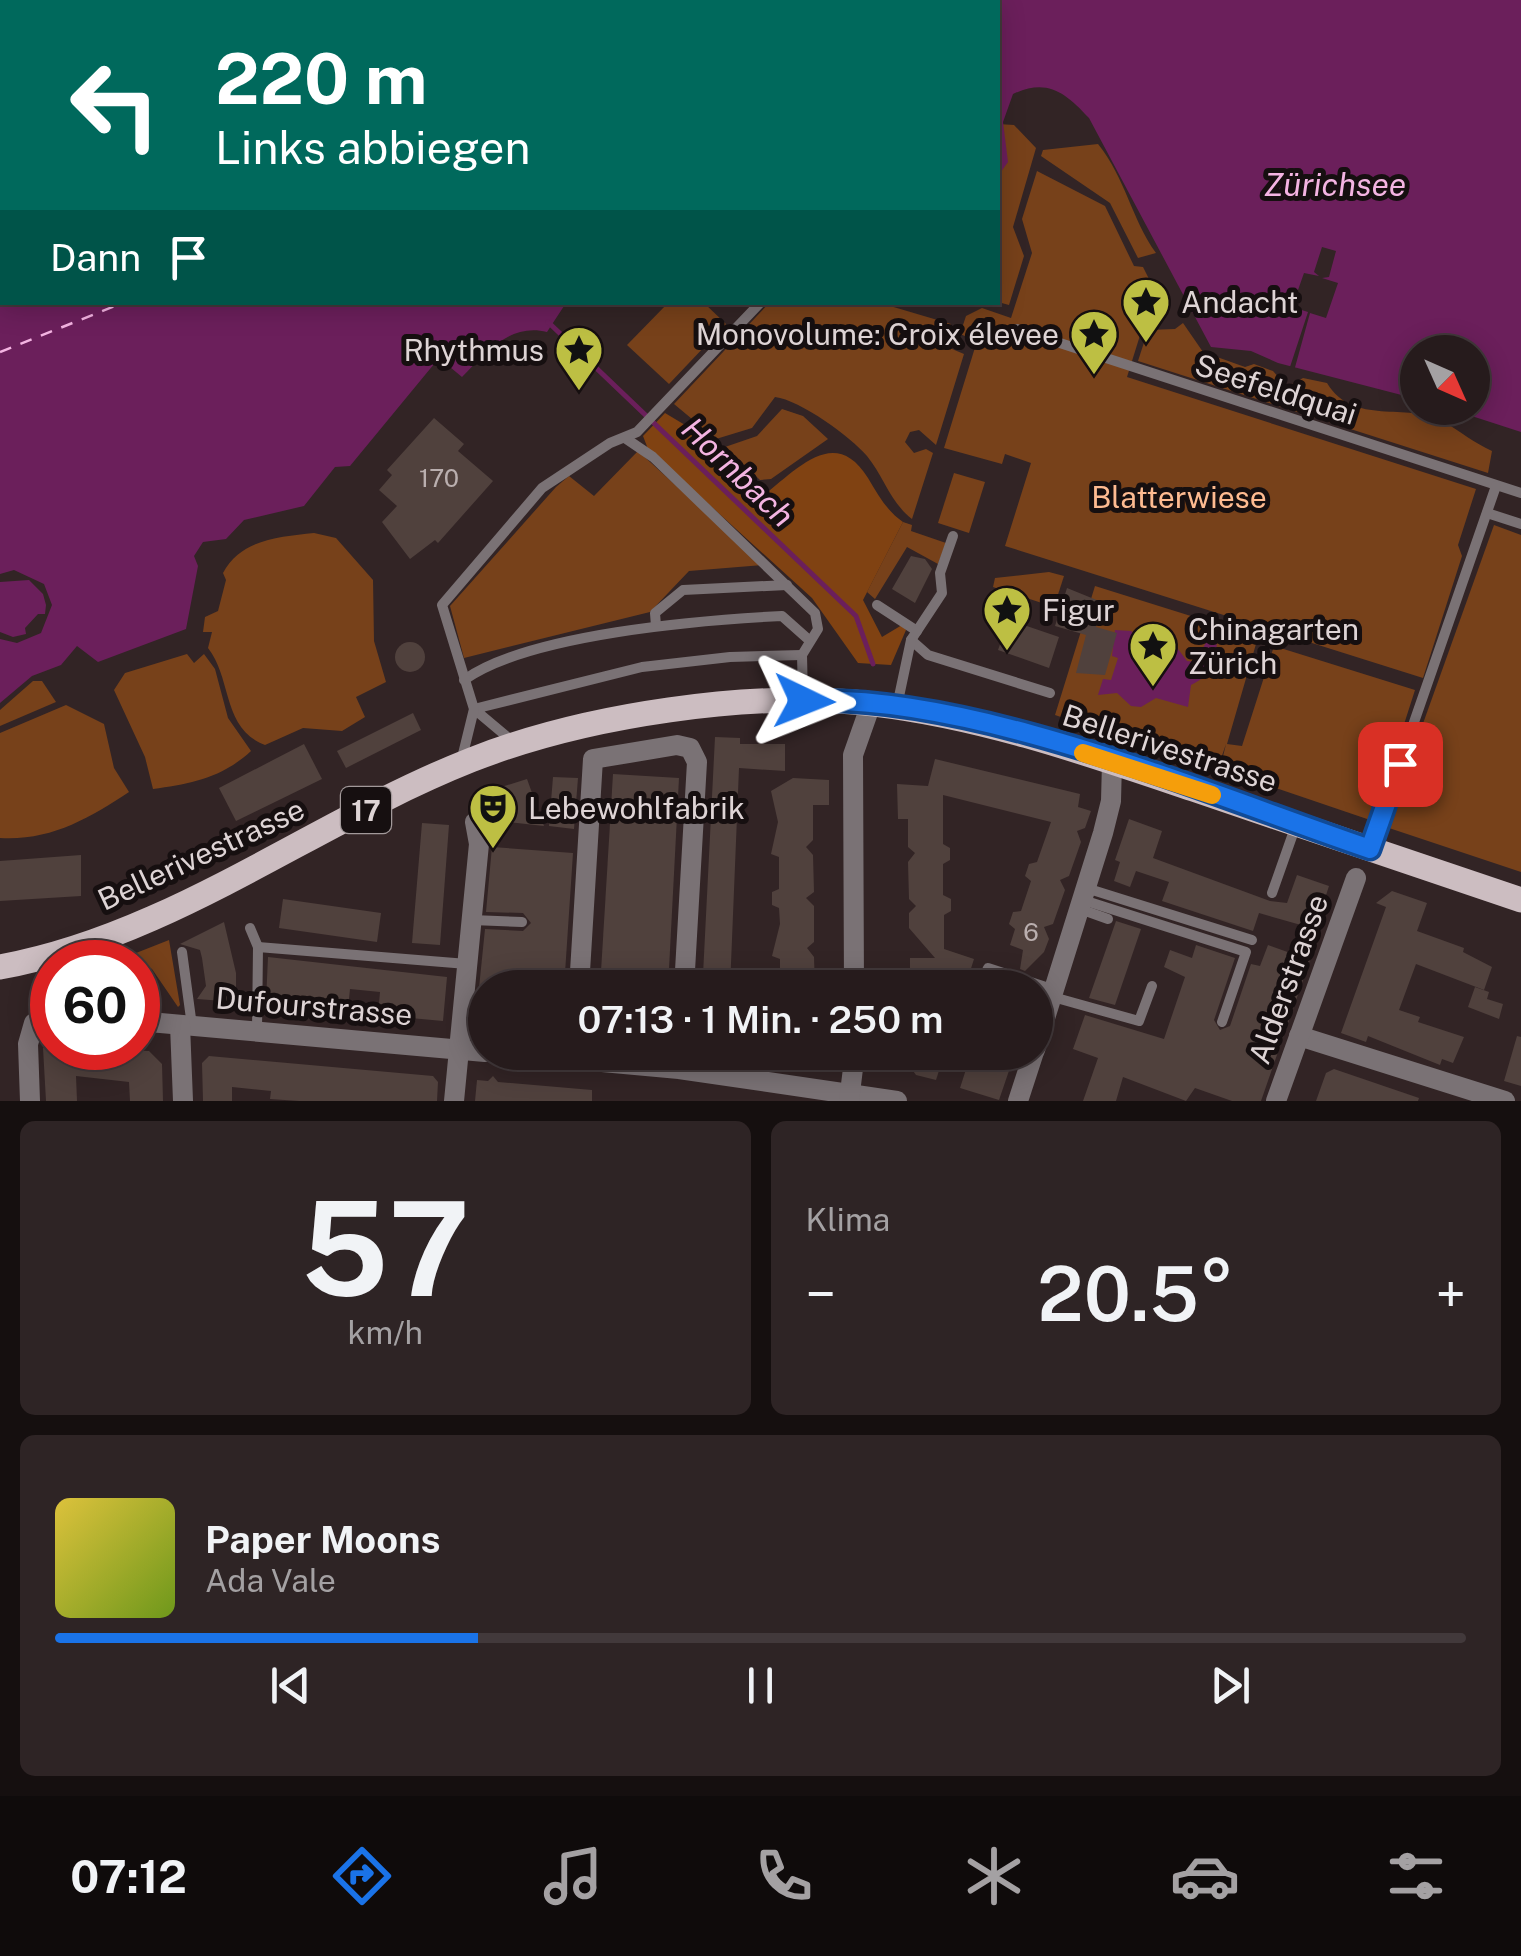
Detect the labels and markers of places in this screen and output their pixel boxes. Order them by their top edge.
place icon: Andacht [1120,276,1172,344]
place label: Andacht [1181,284,1299,320]
place icon: Monovolume: Croix élevee [1068,308,1120,376]
place label: Monovolume: Croix élevee [696,316,1059,352]
place icon: Rhythmus [553,324,605,392]
place label: Rhythmus [403,332,544,368]
place icon: Figur [981,584,1033,652]
place label: Figur [1042,592,1115,628]
place label: Chinagarten Zürich [1188,611,1359,681]
place icon: Chinagarten Zürich [1127,620,1179,688]
pin [1358,722,1443,807]
theatre icon: Lebewohlfabrik [467,782,519,850]
place label: Lebewohlfabrik [528,790,745,826]

